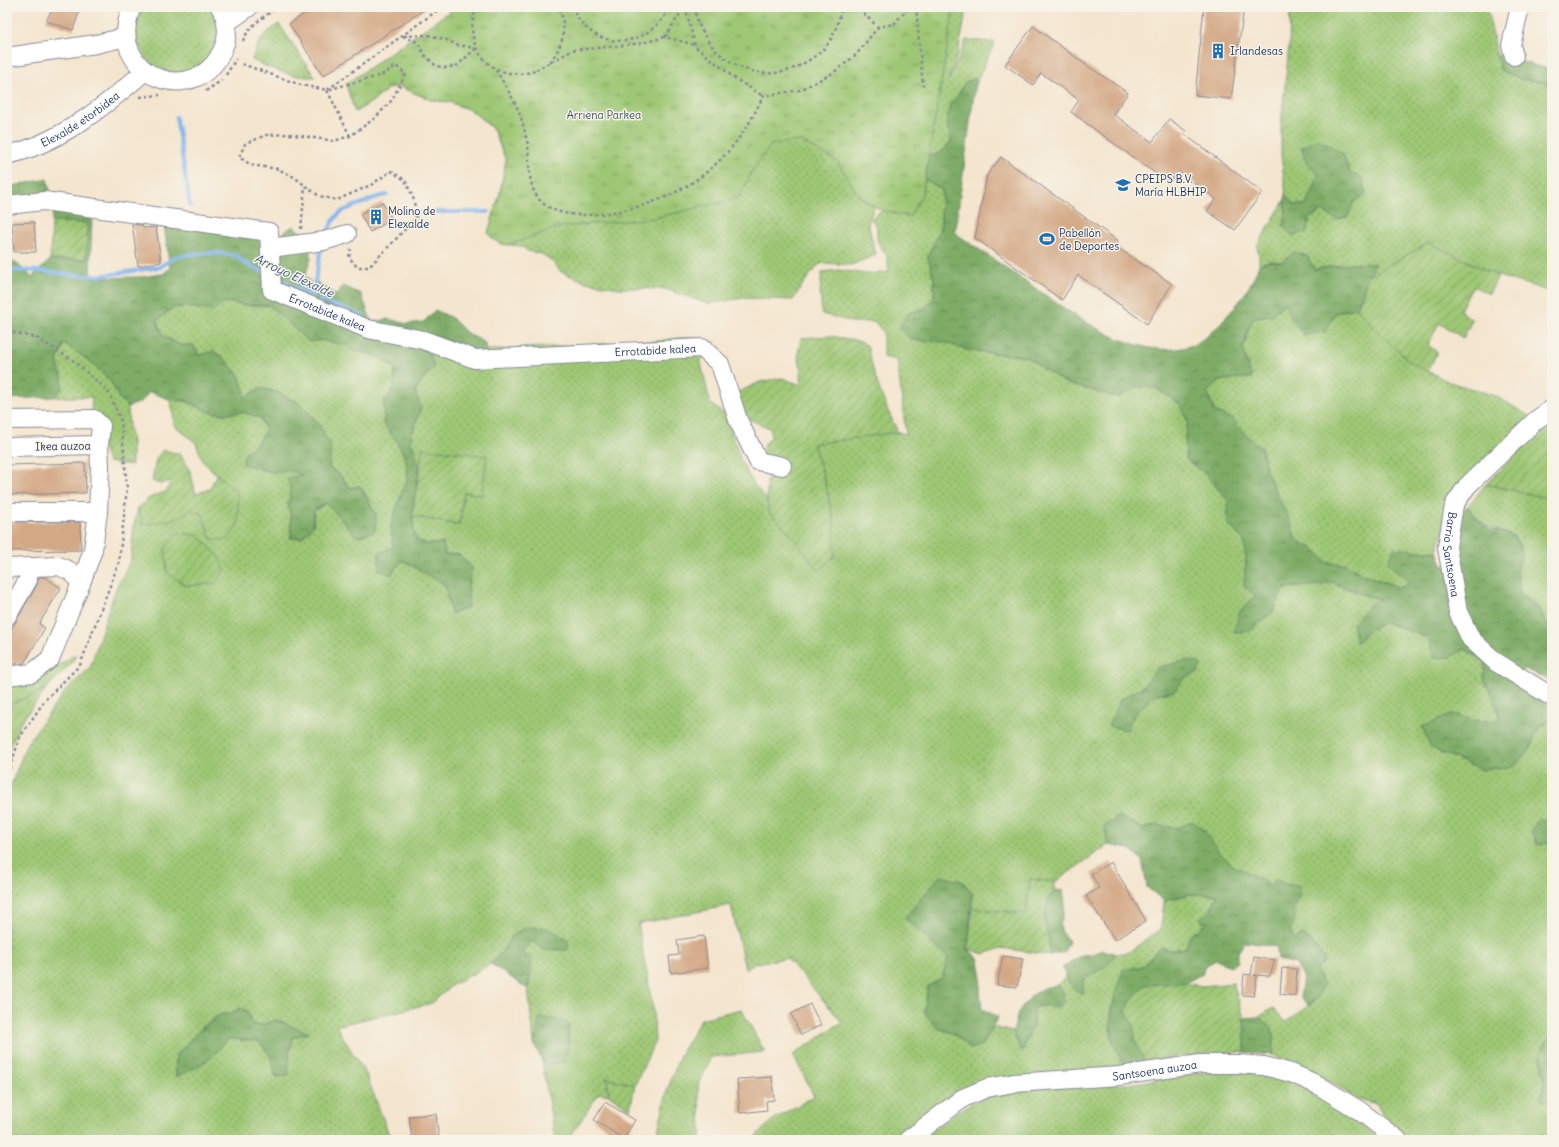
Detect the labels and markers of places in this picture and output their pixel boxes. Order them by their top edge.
building icon: Irlandesas [1209,42,1227,60]
place label: Irlandesas [1230,44,1283,58]
place label: CPEIPS B.V. María HLBHIP [1135,172,1207,199]
school or university icon: CPEIPS B.V. María HLBHIP [1114,176,1132,194]
place label: Molino de Elexalde [388,204,436,231]
building icon: Molino de Elexalde [367,208,385,226]
place label: Pabellón de Deportes [1059,226,1119,253]
sports icon: Pabellón de Deportes [1038,230,1056,248]

